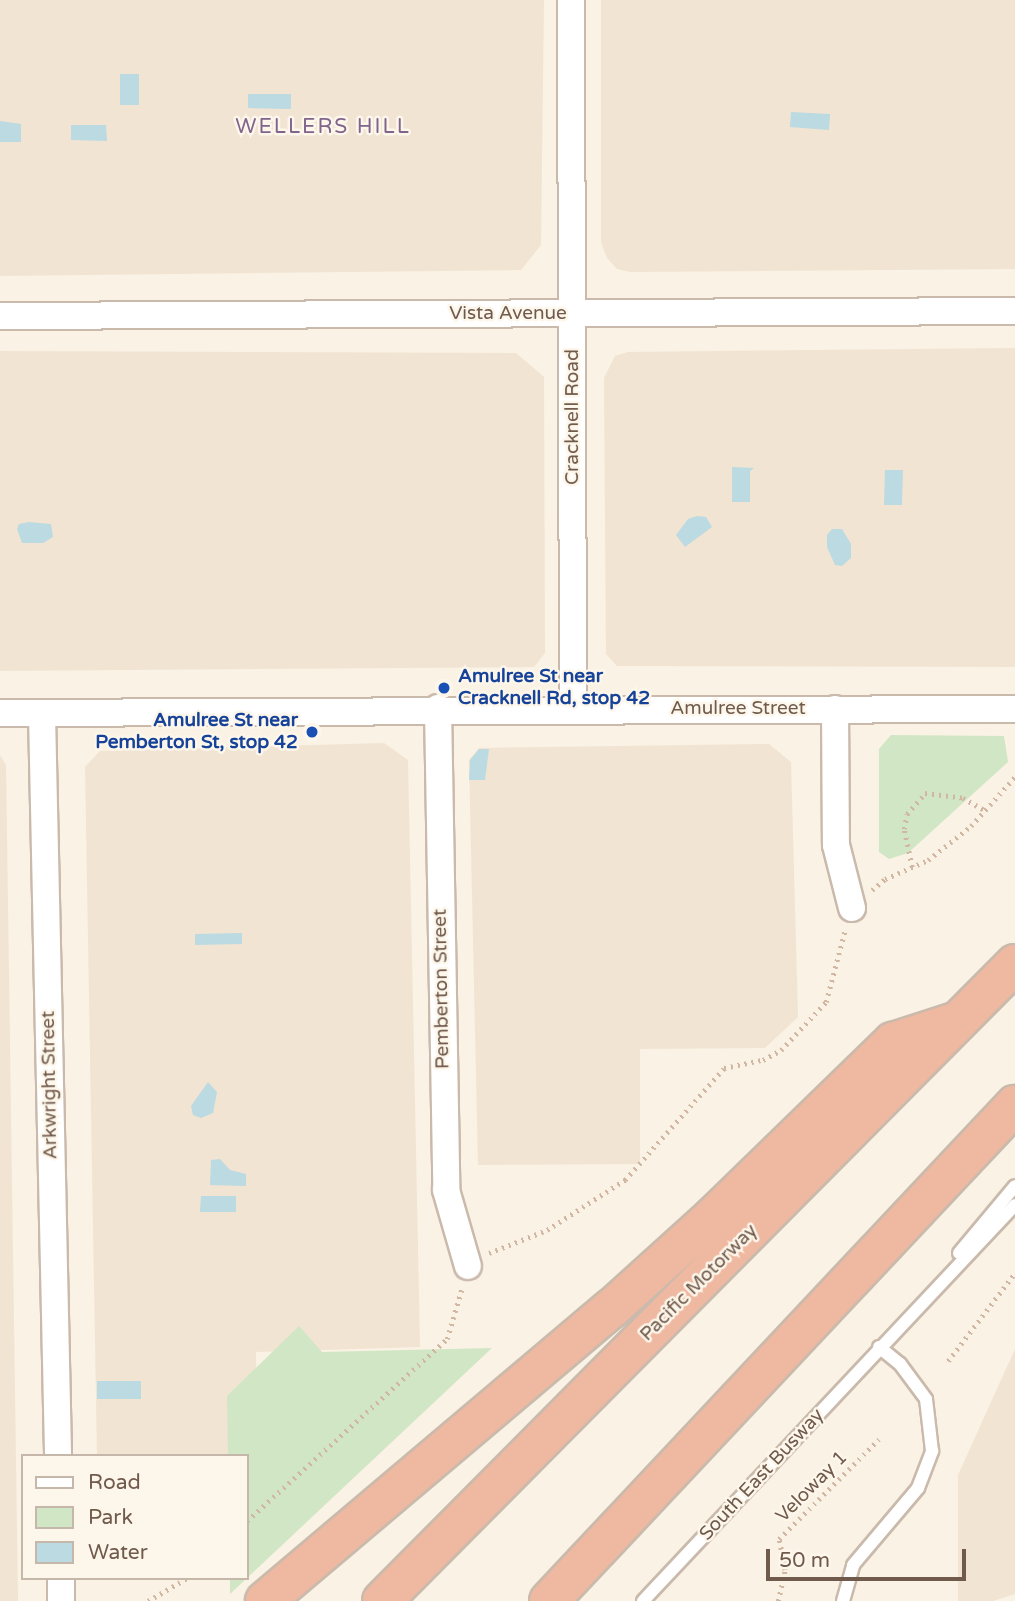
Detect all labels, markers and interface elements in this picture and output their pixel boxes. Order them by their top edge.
district label: WELLERS HILL [237,114,409,140]
street label: Vista Avenue [449,303,567,325]
street label: Cracknell Road [562,349,584,485]
place label: Amulree St near Cracknell Rd, stop 42 [458,666,650,710]
marker: Amulree St near Cracknell Rd, stop 42 [436,680,452,696]
street label: Amulree Street [670,698,806,720]
place label: Amulree St near Pemberton St, stop 42 [95,710,298,754]
marker: Amulree St near Pemberton St, stop 42 [304,724,320,740]
street label: Pemberton Street [429,909,455,1069]
street label: Arkwright Street [37,1011,63,1159]
street label: Pacific Motorway [636,1220,762,1346]
street label: South East Busway [695,1404,829,1546]
street label: Veloway 1 [772,1447,852,1527]
legend [21,1454,248,1580]
text: Road [88,1470,141,1495]
text: Park [88,1505,133,1530]
scale bar [770,1534,970,1578]
text: Water [88,1540,148,1565]
text: 50 m [779,1548,830,1573]

